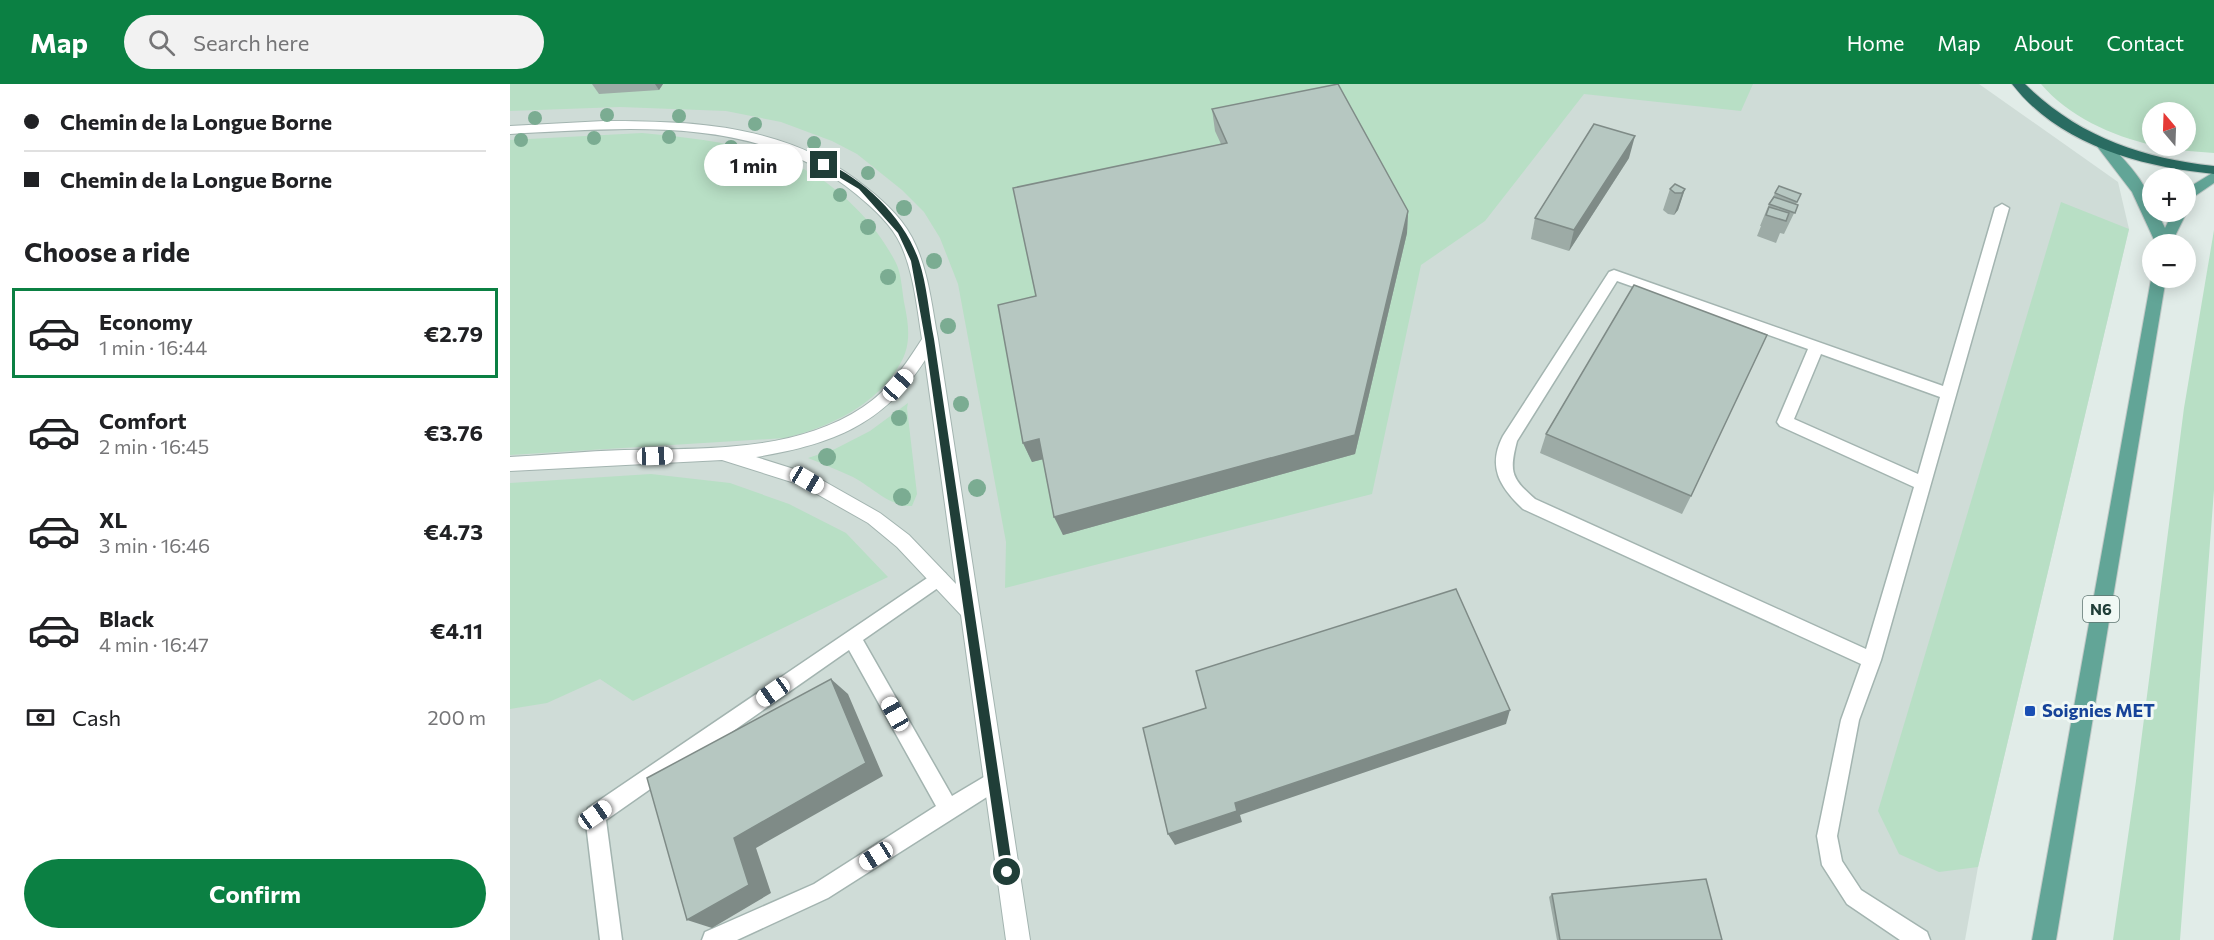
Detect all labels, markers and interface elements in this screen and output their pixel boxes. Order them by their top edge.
search box [124,15,544,69]
text: Map [30,25,88,59]
icon: search [145,26,178,59]
text: Search here [193,29,309,56]
text: Home [1847,30,1904,55]
text: Map [1937,30,1981,55]
text: About [2014,30,2073,55]
text: Contact [2106,30,2184,55]
north arrow [2142,102,2196,156]
map controls [2142,102,2196,288]
text: Chemin de la Longue Borne [60,108,332,135]
callout: 1 min [704,144,803,186]
route end [810,151,837,178]
text: 1 min [730,153,777,177]
text: Chemin de la Longue Borne [60,166,332,193]
button: + [2142,168,2196,222]
button: − [2142,234,2196,288]
text: Choose a ride [24,235,190,268]
icon: car [27,306,81,360]
text: Economy [99,308,193,335]
text: €2.79 [424,320,483,347]
text: 1 min · 16:44 [99,335,207,359]
car [879,366,917,404]
icon: car [27,405,81,459]
text: Comfort [99,407,187,434]
text: €3.76 [424,419,483,446]
text: 2 min · 16:45 [99,434,209,458]
car [637,446,673,466]
car [787,463,827,497]
icon: car [27,504,81,558]
text: XL [99,506,127,533]
text: €4.73 [424,518,483,545]
text: 3 min · 16:46 [99,533,210,557]
road number: N6 [2083,596,2119,622]
icon: car [27,603,81,657]
text: Black [99,605,154,632]
text: €4.11 [430,617,483,644]
text: 4 min · 16:47 [99,632,209,656]
car [753,674,793,710]
car [878,694,912,734]
place label: Soignies MET [2042,699,2155,721]
icon: cash [24,701,57,734]
text: Cash [72,704,121,731]
marker: Soignies MET [2023,704,2037,718]
text: 200 m [428,705,486,729]
car [575,797,615,833]
car [856,839,896,873]
route start [993,858,1020,885]
button: Confirm [24,859,486,928]

